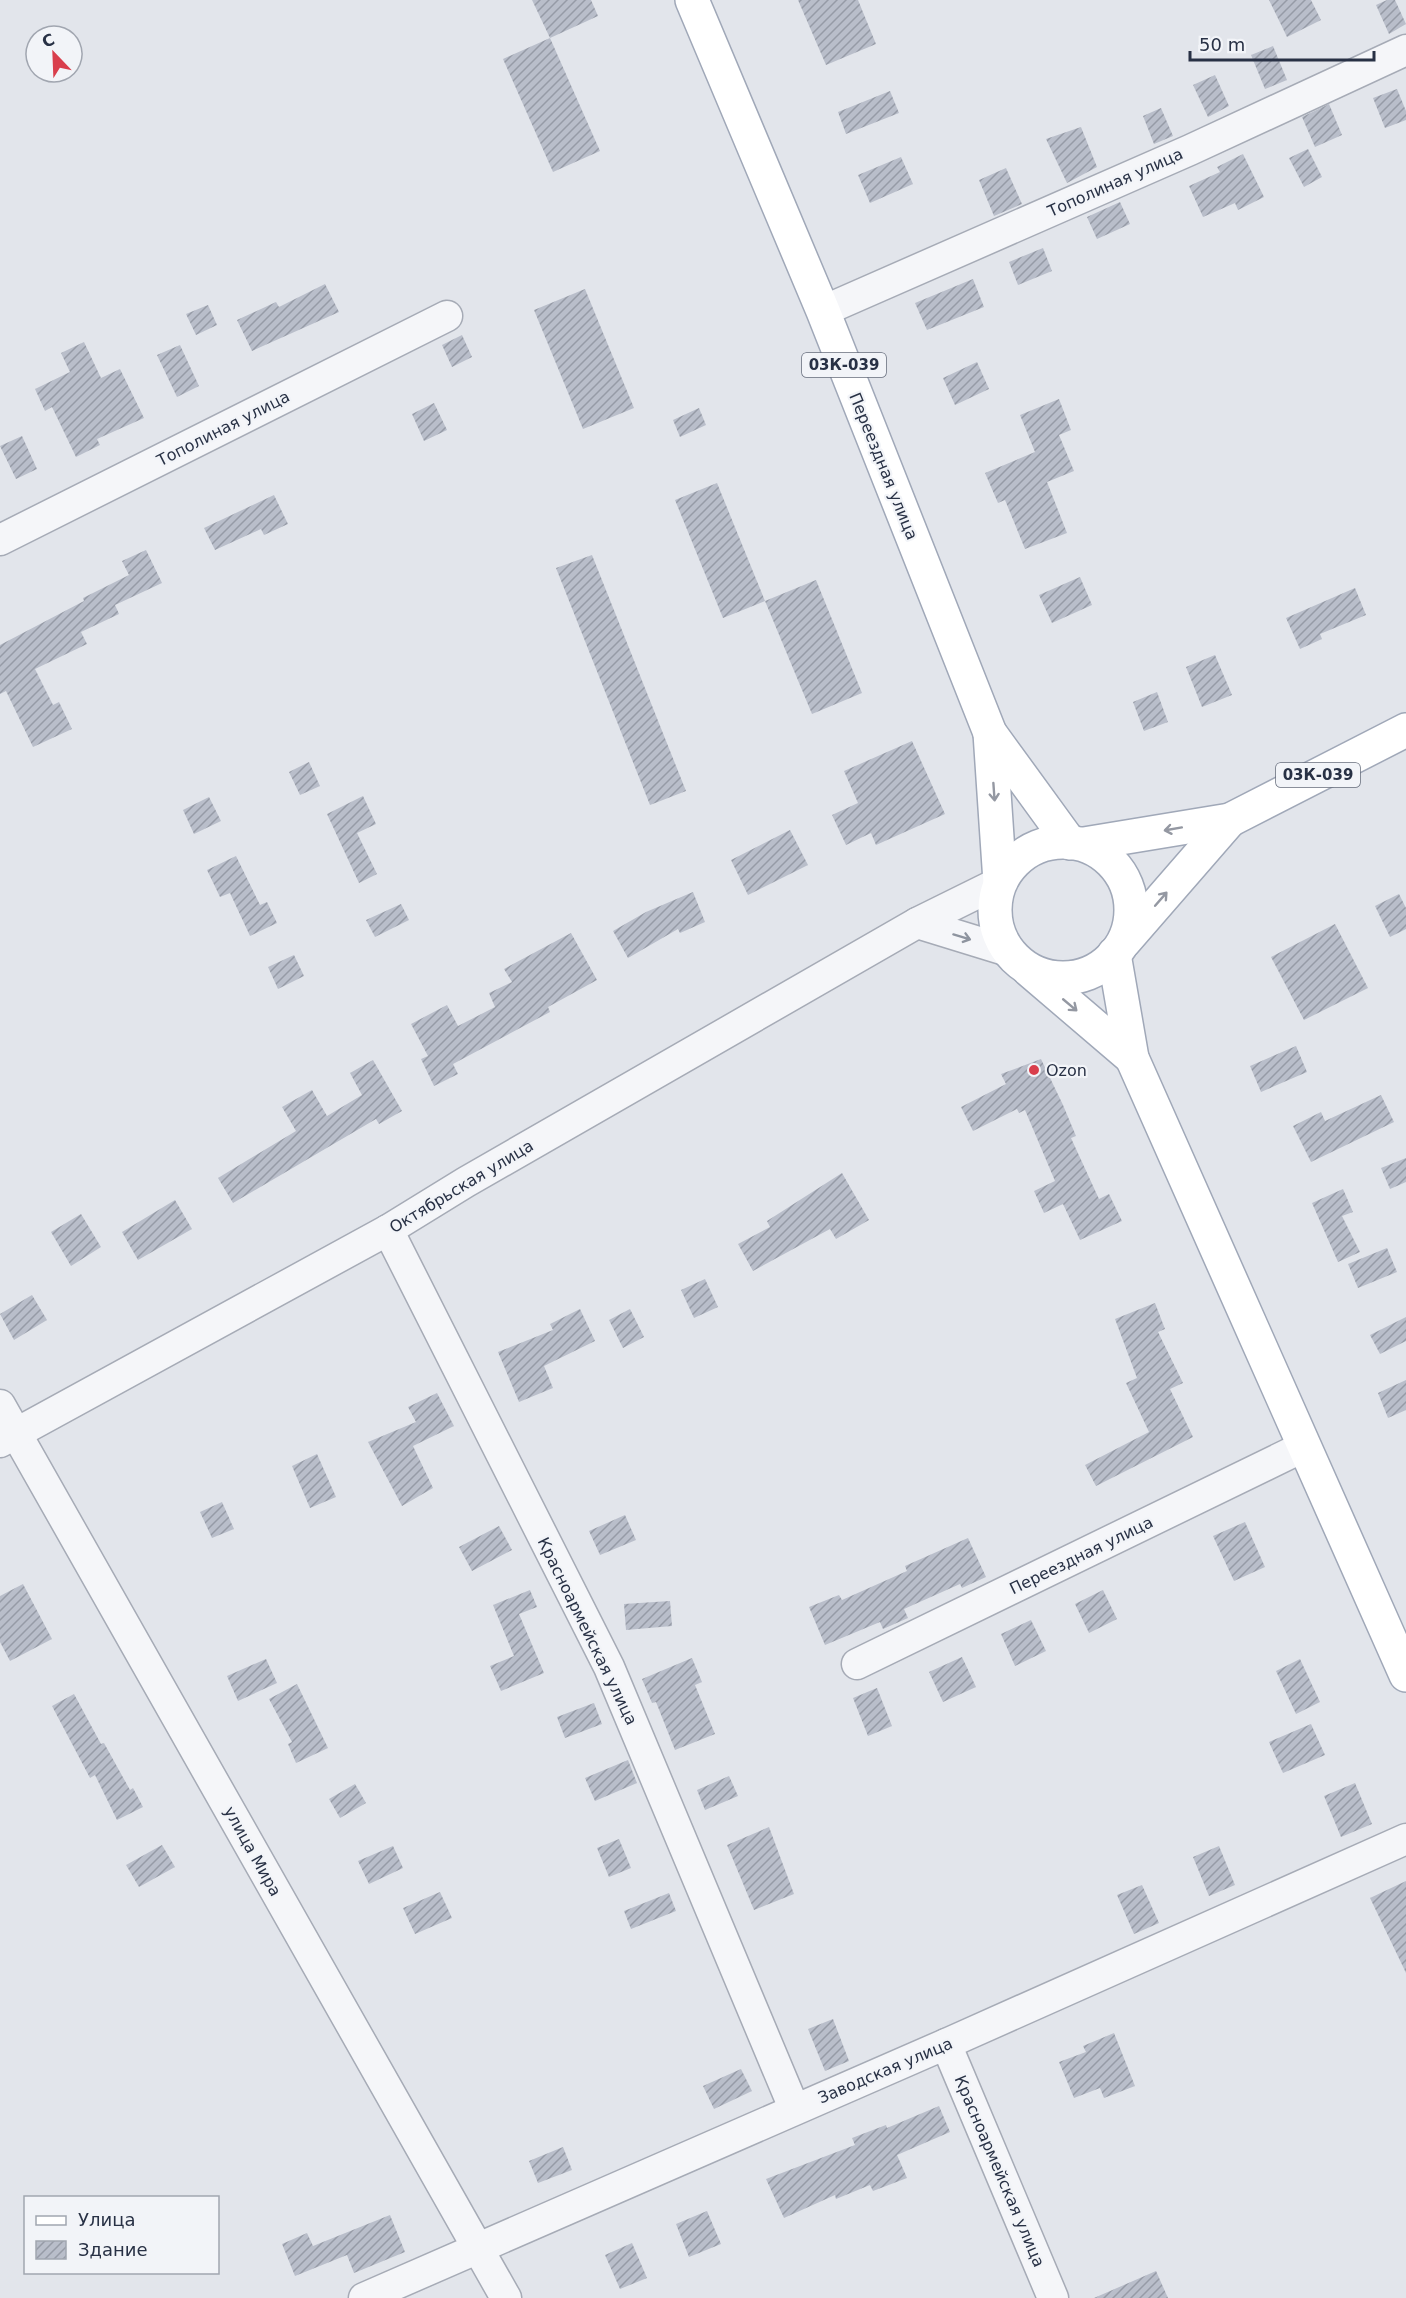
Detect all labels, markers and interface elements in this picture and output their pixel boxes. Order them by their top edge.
north arrow [24,24,84,84]
scale bar [1190,24,1374,62]
text: С [39,30,57,52]
text: 50 m [1199,34,1245,55]
street label: Тополиная улица [1044,144,1186,221]
road number: 03К-039 [802,353,886,377]
street label: Тополиная улица [153,387,293,471]
street label: Переездная улица [845,390,922,543]
road number: 03К-039 [1276,763,1360,787]
one-way arrow [989,781,1000,801]
one-way arrow [1163,824,1183,835]
one-way arrow [1154,892,1168,907]
one-way arrow [952,932,971,943]
one-way arrow [1062,998,1077,1012]
place label: Ozon [1046,1061,1087,1080]
marker: Ozon [1027,1063,1041,1077]
street label: Октябрьская улица [386,1136,537,1237]
street label: Переездная улица [1006,1512,1156,1598]
street label: Красноармейская улица [534,1534,641,1728]
street label: улица Мира [220,1803,285,1900]
street label: Заводская улица [815,2034,955,2107]
street label: Красноармейская улица [950,2072,1049,2270]
legend [24,2196,219,2274]
text: Улица [78,2209,135,2230]
text: Здание [78,2239,148,2260]

